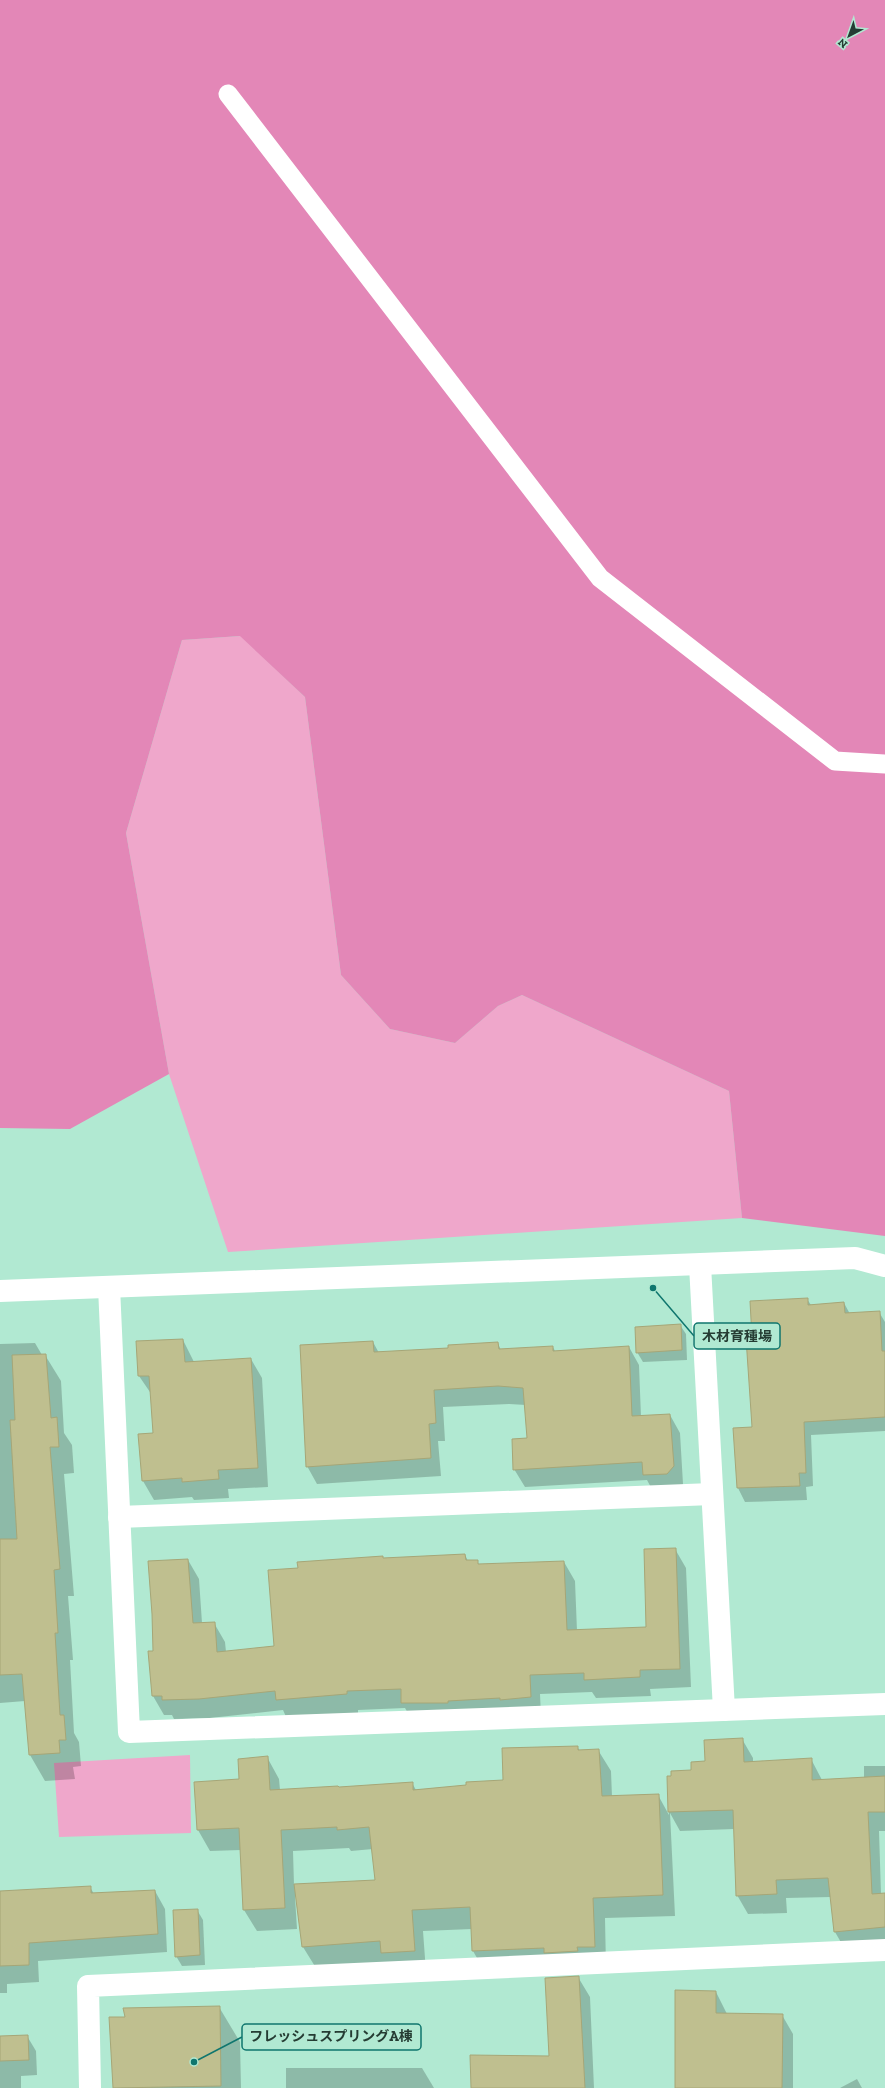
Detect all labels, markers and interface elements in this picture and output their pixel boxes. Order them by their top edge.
north arrow [829,16,869,56]
text: N [835,35,850,51]
callout: 木材育種場 [694,1323,780,1349]
text: 木材育種場 [702,1328,772,1345]
callout: フレッシュスプリングA棟 [242,2024,421,2050]
text: フレッシュスプリングA棟 [249,2028,413,2045]

